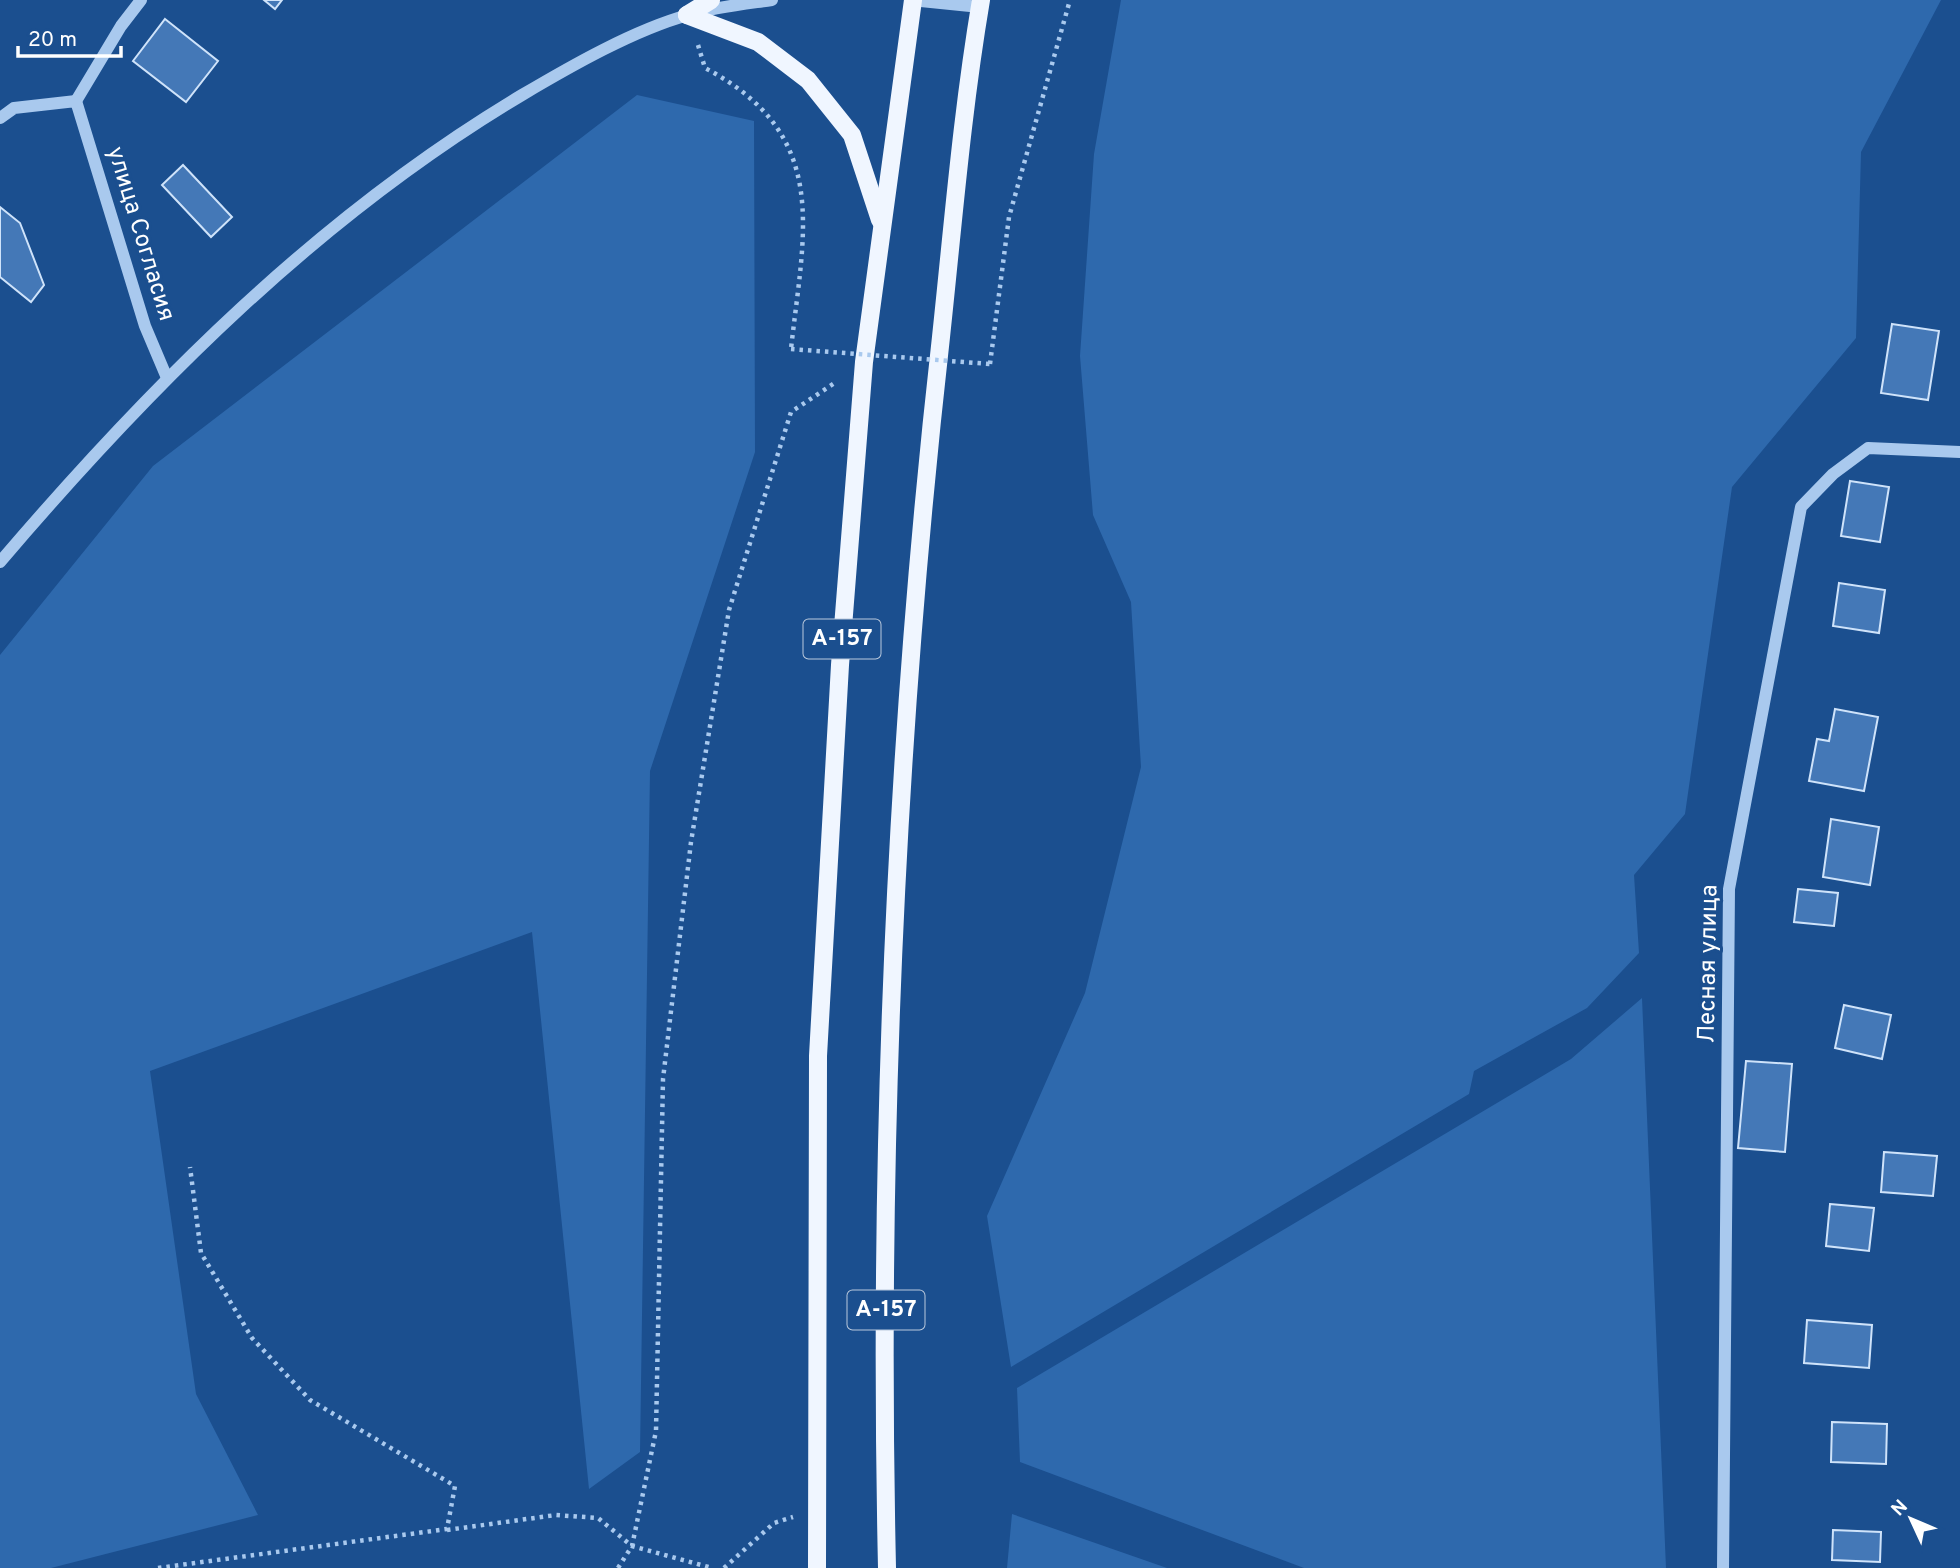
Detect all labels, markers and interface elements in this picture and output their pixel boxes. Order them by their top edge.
scale bar [18,14,121,58]
text: 20 m [28,27,77,54]
street label: улица Согласия [99,143,181,325]
road number: А-157 [804,620,880,659]
street label: Лесная улица [1693,884,1725,1044]
road number: А-157 [848,1290,924,1330]
north arrow [1876,1484,1946,1554]
text: N [1887,1495,1914,1522]

